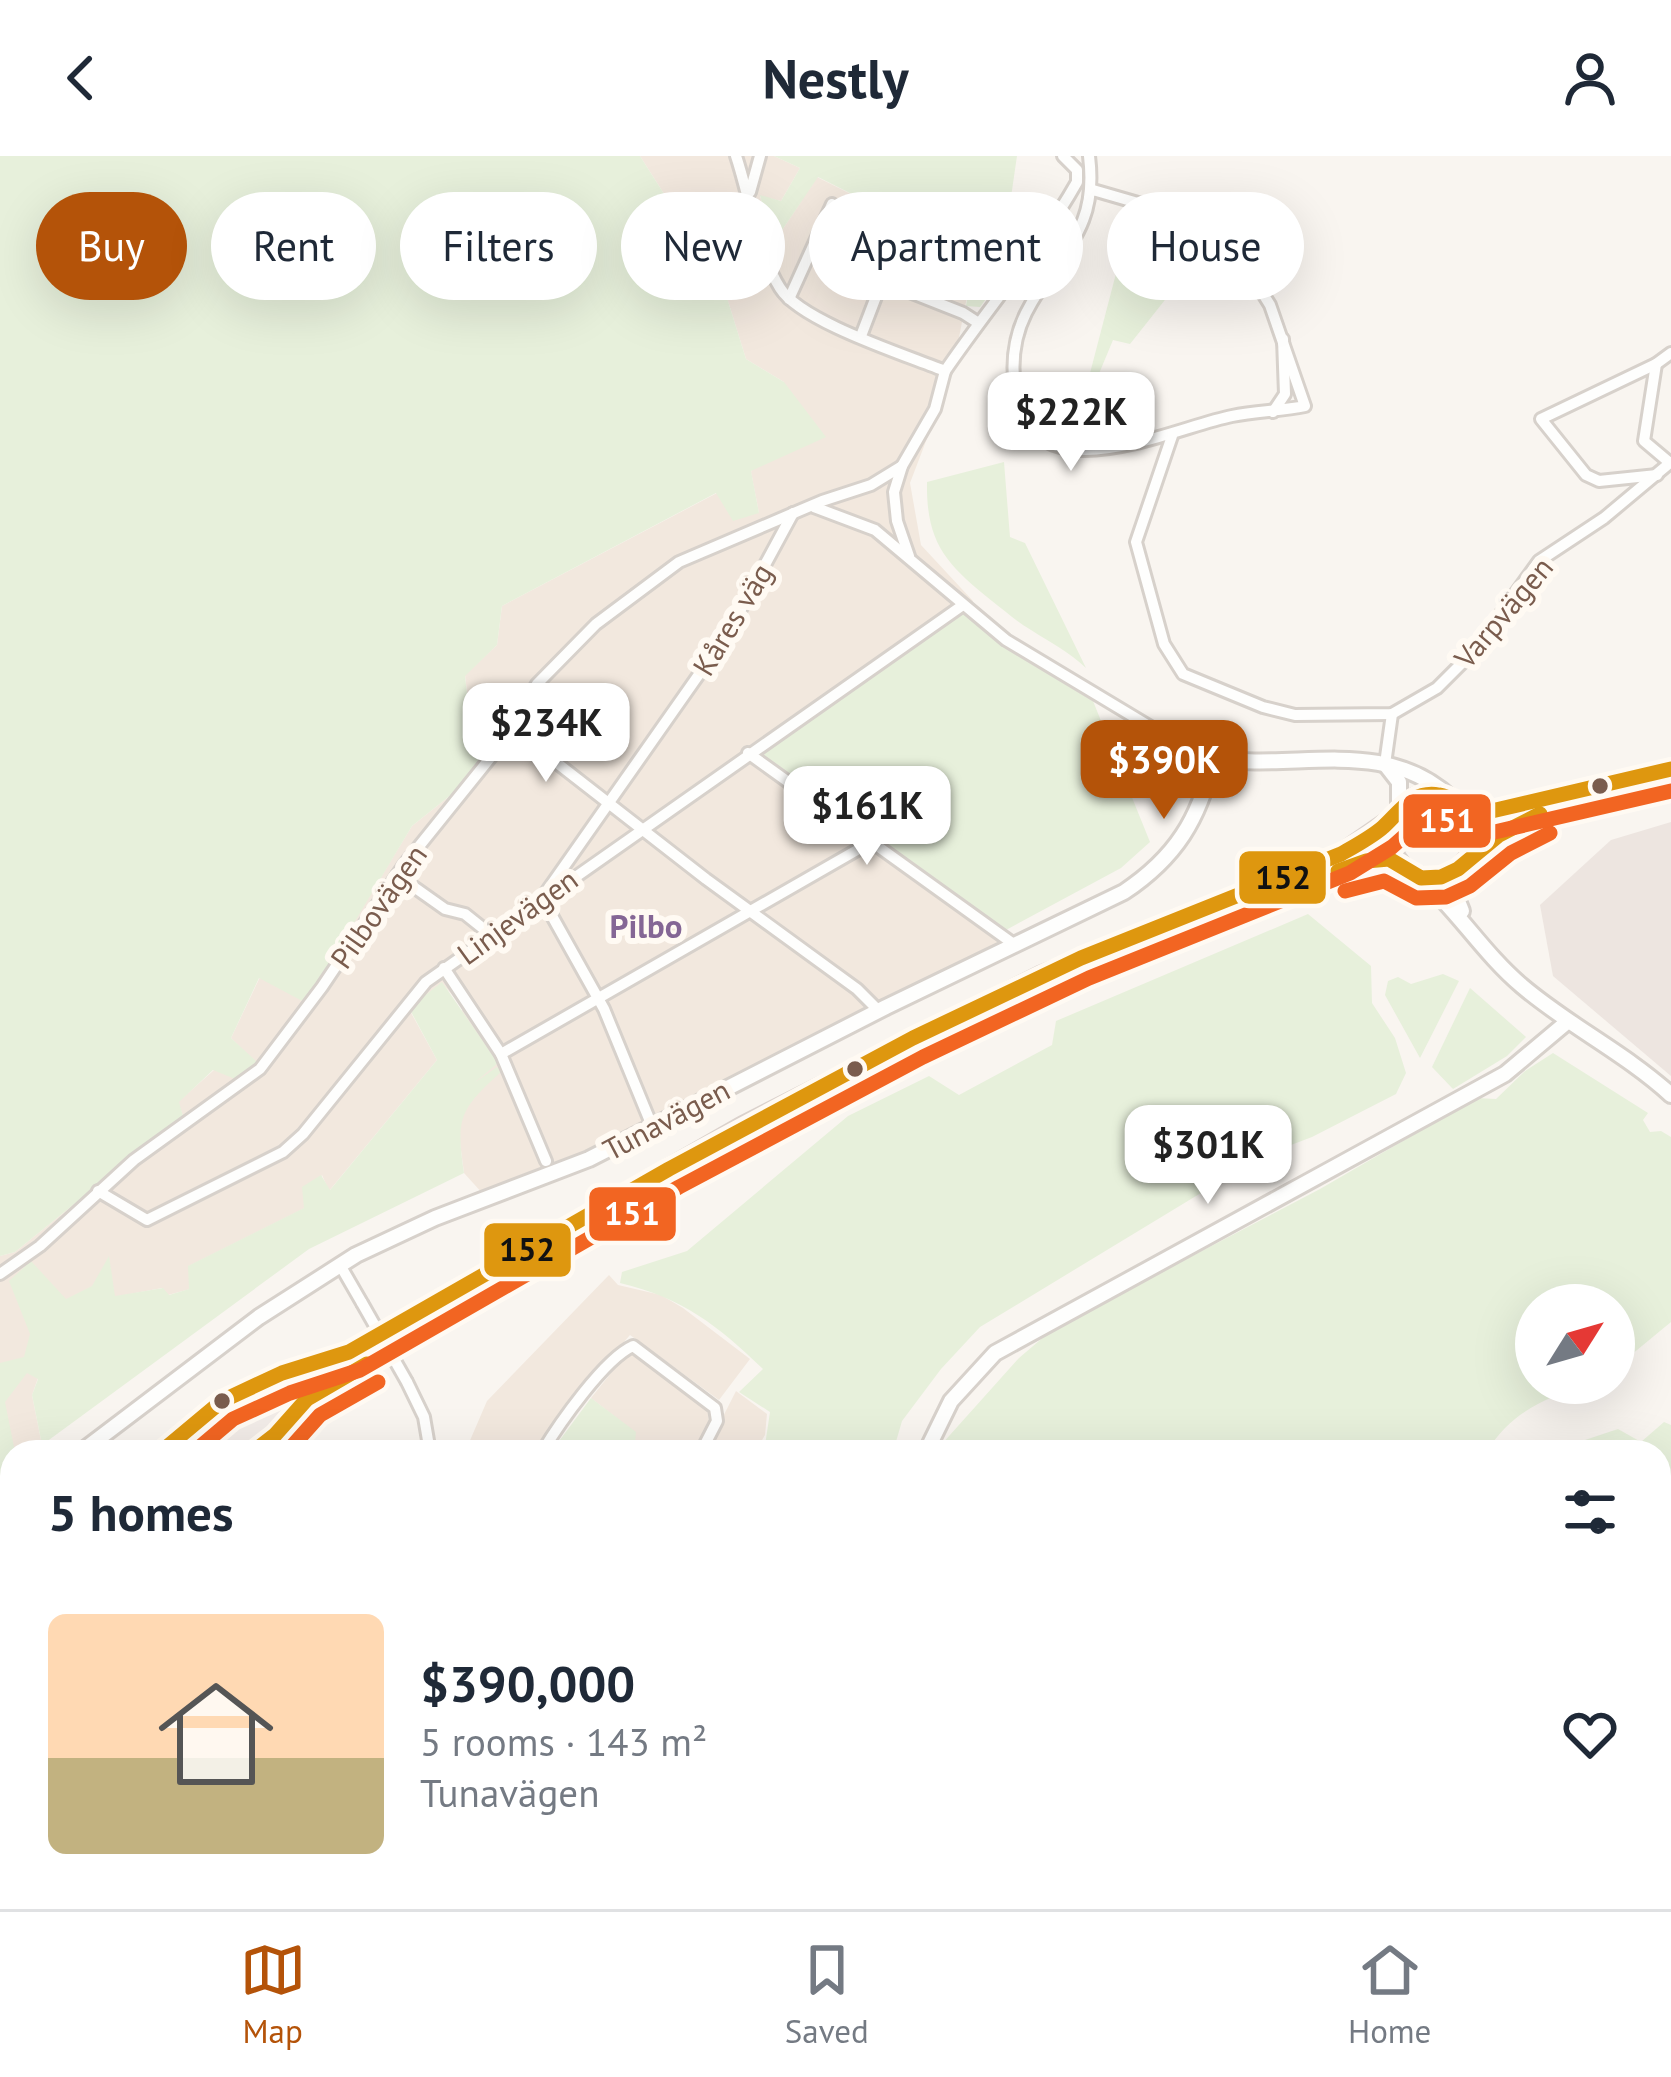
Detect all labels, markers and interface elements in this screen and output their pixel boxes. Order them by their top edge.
text: Nestly [762,43,909,113]
icon: back [48,45,114,111]
icon: person [1557,45,1623,111]
chip: Buy [36,192,187,300]
chip: Rent [211,192,376,300]
chip: Filters [400,192,597,300]
chip: New [621,192,785,300]
chip: Apartment [809,192,1083,300]
chip: House [1107,192,1304,300]
pin: $222K [987,372,1155,474]
text: $222K [1015,385,1127,436]
street label: Varpvägen [1444,548,1561,676]
street label: Kåres väg [683,556,781,682]
pin: $234K [462,683,630,785]
text: $234K [490,696,602,747]
pin: $390K [1080,720,1248,822]
text: $390K [1108,733,1220,784]
pin: $161K [783,766,951,868]
unlabelled marker [1589,775,1611,797]
text: $161K [811,779,923,830]
line badge: 151 [1401,792,1493,850]
text: 151 [1419,798,1475,841]
street label: Pilbovägen [321,836,435,976]
line badge: 152 [1237,849,1328,906]
text: 152 [1255,855,1311,898]
street label: Linjevägen [449,859,585,973]
district label: Pilbo [610,904,682,947]
unlabelled marker [844,1058,866,1080]
street label: Tunavägen [596,1069,736,1169]
pin: $301K [1124,1105,1292,1207]
text: $301K [1152,1118,1264,1169]
line badge: 151 [587,1185,678,1243]
text: 151 [604,1191,660,1234]
line badge: 152 [482,1221,573,1279]
text: 152 [499,1227,555,1270]
north arrow [1515,1284,1635,1404]
map controls [1515,1284,1635,1404]
unlabelled marker [211,1390,233,1412]
text: 5 homes [48,1479,234,1545]
icon: filters [1557,1479,1623,1545]
text: $390,000 [420,1650,635,1716]
icon: home [144,1662,288,1806]
icon: heart [1557,1701,1623,1767]
text: 5 rooms · 143 m² [420,1716,707,1767]
text: Tunavägen [420,1767,599,1818]
tab: Map [240,1937,306,2052]
tab: Saved [785,1937,869,2052]
tab: Home [1348,1937,1431,2052]

